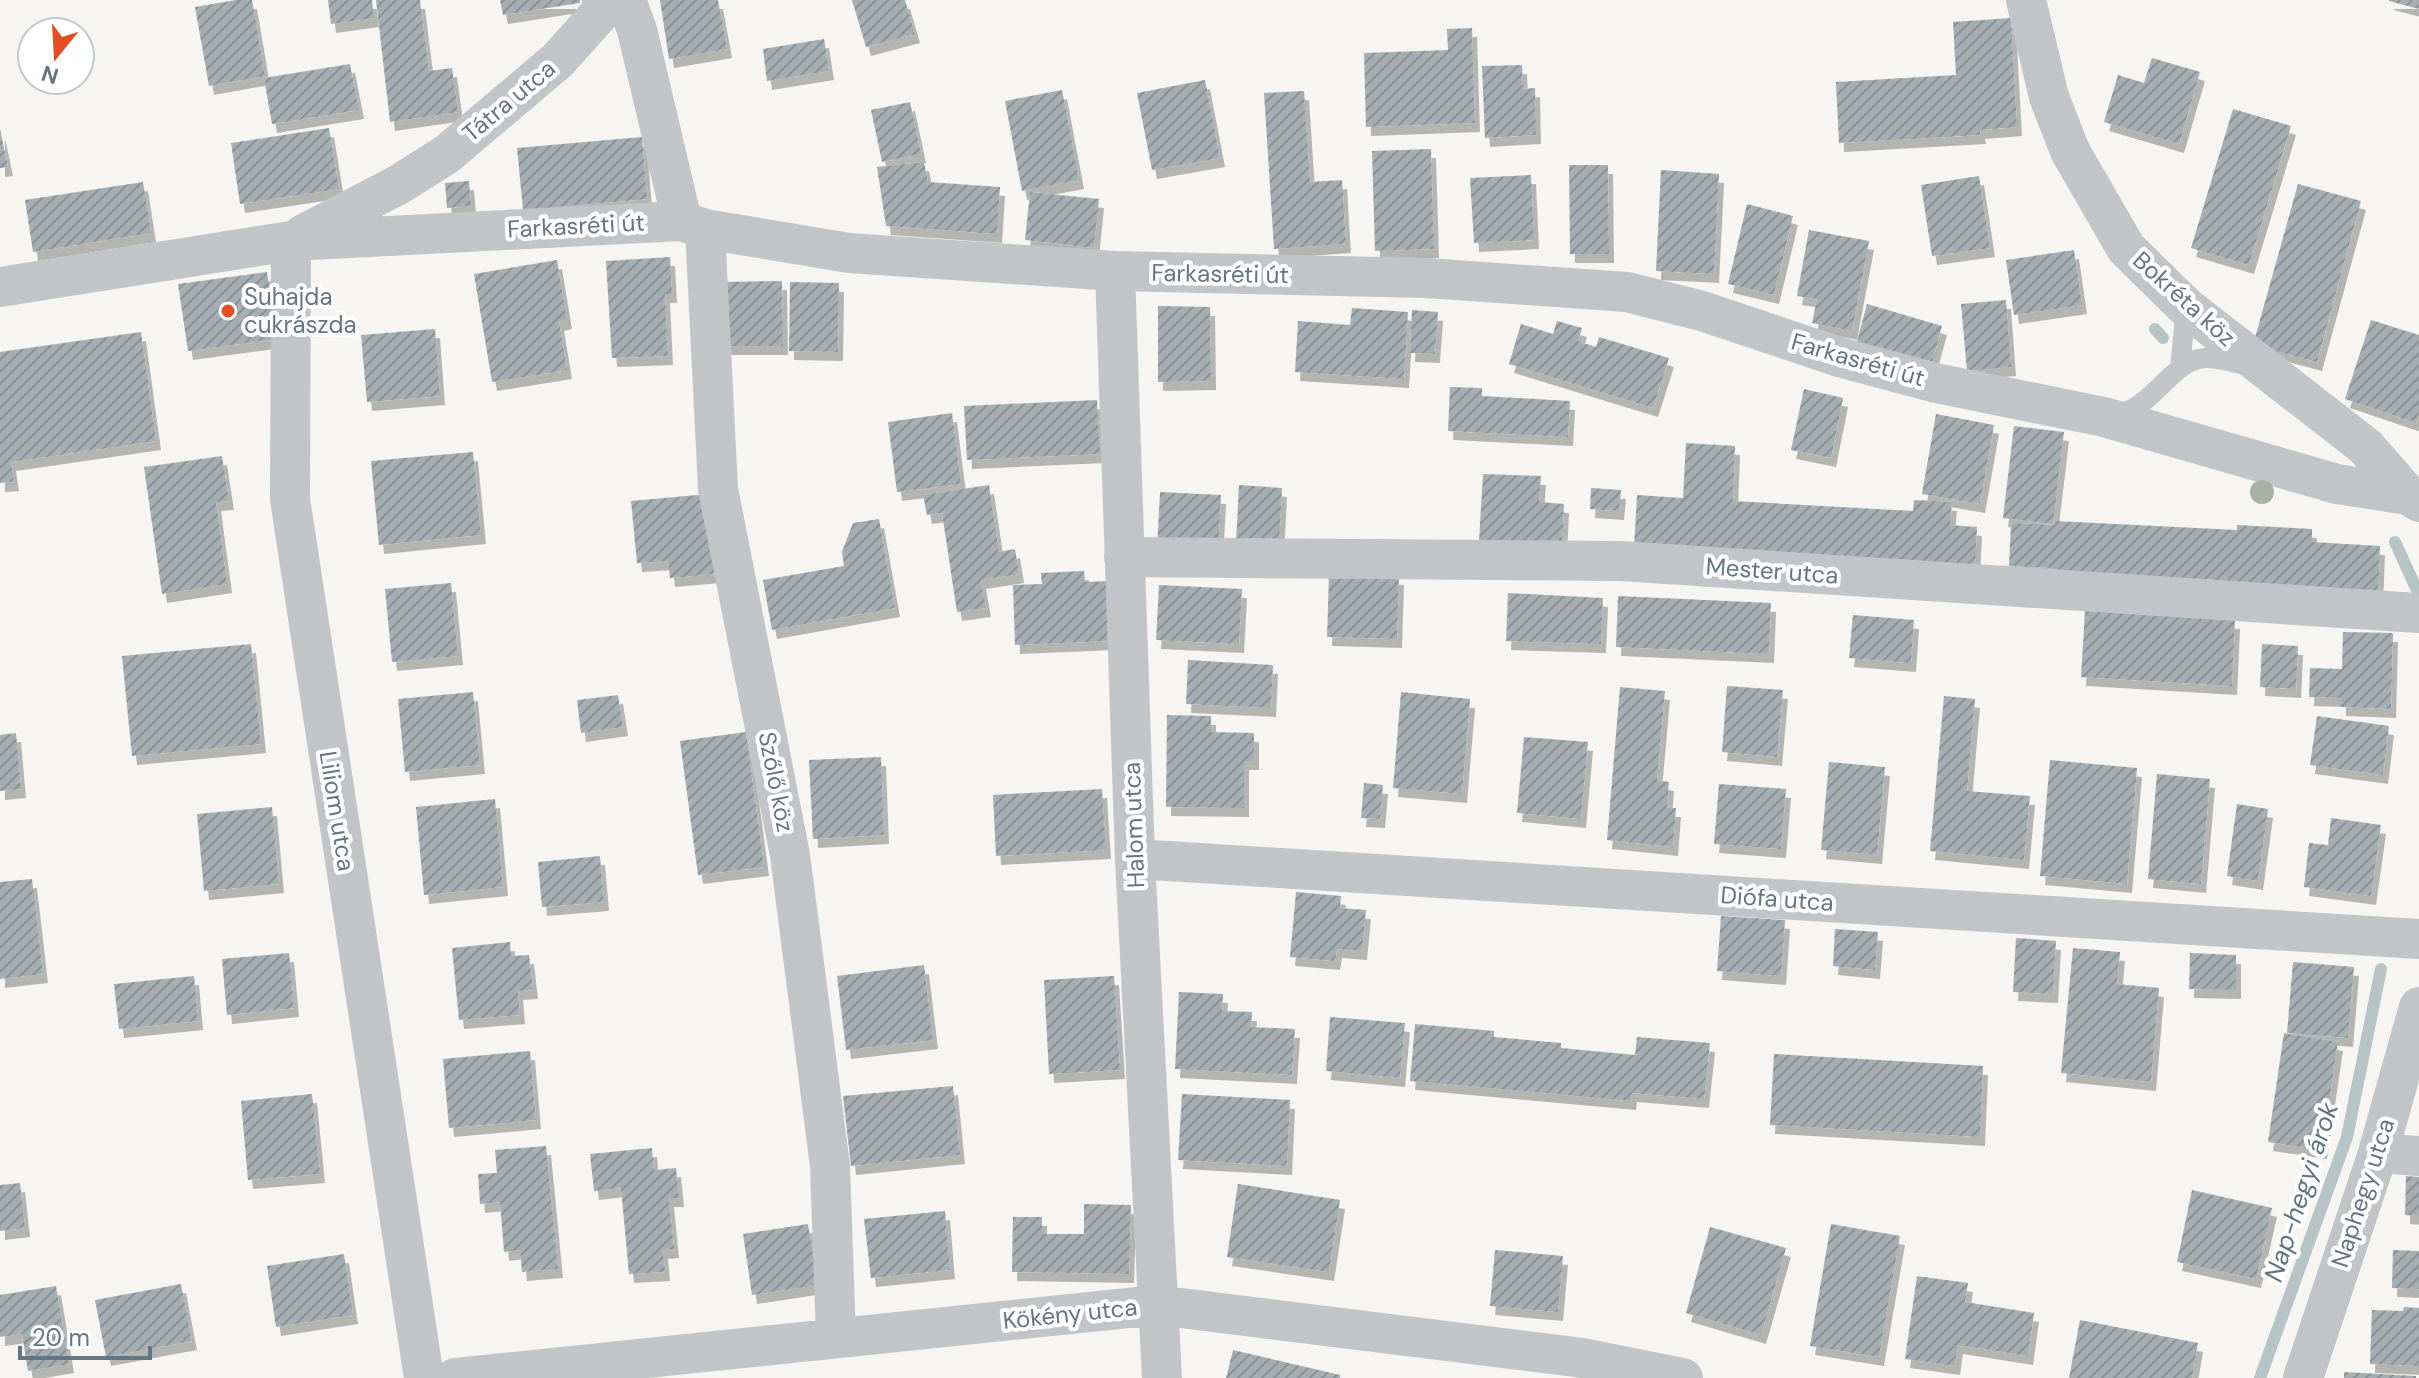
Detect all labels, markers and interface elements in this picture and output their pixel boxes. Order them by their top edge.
north arrow [16,16,96,96]
street label: Tátra utca [456,53,561,148]
text: N [38,58,62,91]
street label: Farkasréti út [507,206,645,245]
street label: Bokréta köz [2126,244,2242,353]
street label: Farkasréti út [1151,257,1289,290]
place label: Suhajda cukrászda [244,281,357,340]
marker: Suhajda cukrászda [219,302,237,320]
street label: Farkasréti út [1788,326,1928,393]
street label: Mester utca [1705,550,1839,591]
street label: Szőlő köz [752,729,801,835]
street label: Liliom utca [313,749,362,873]
street label: Halom utca [1116,761,1151,889]
street label: Diófa utca [1719,879,1835,918]
water label: Nap-hegyi árok [2256,1097,2346,1286]
street label: Naphegy utca [2324,1114,2401,1271]
street label: Kökény utca [1001,1291,1139,1336]
scale bar [20,1310,150,1360]
text: 20 m [32,1322,90,1353]

